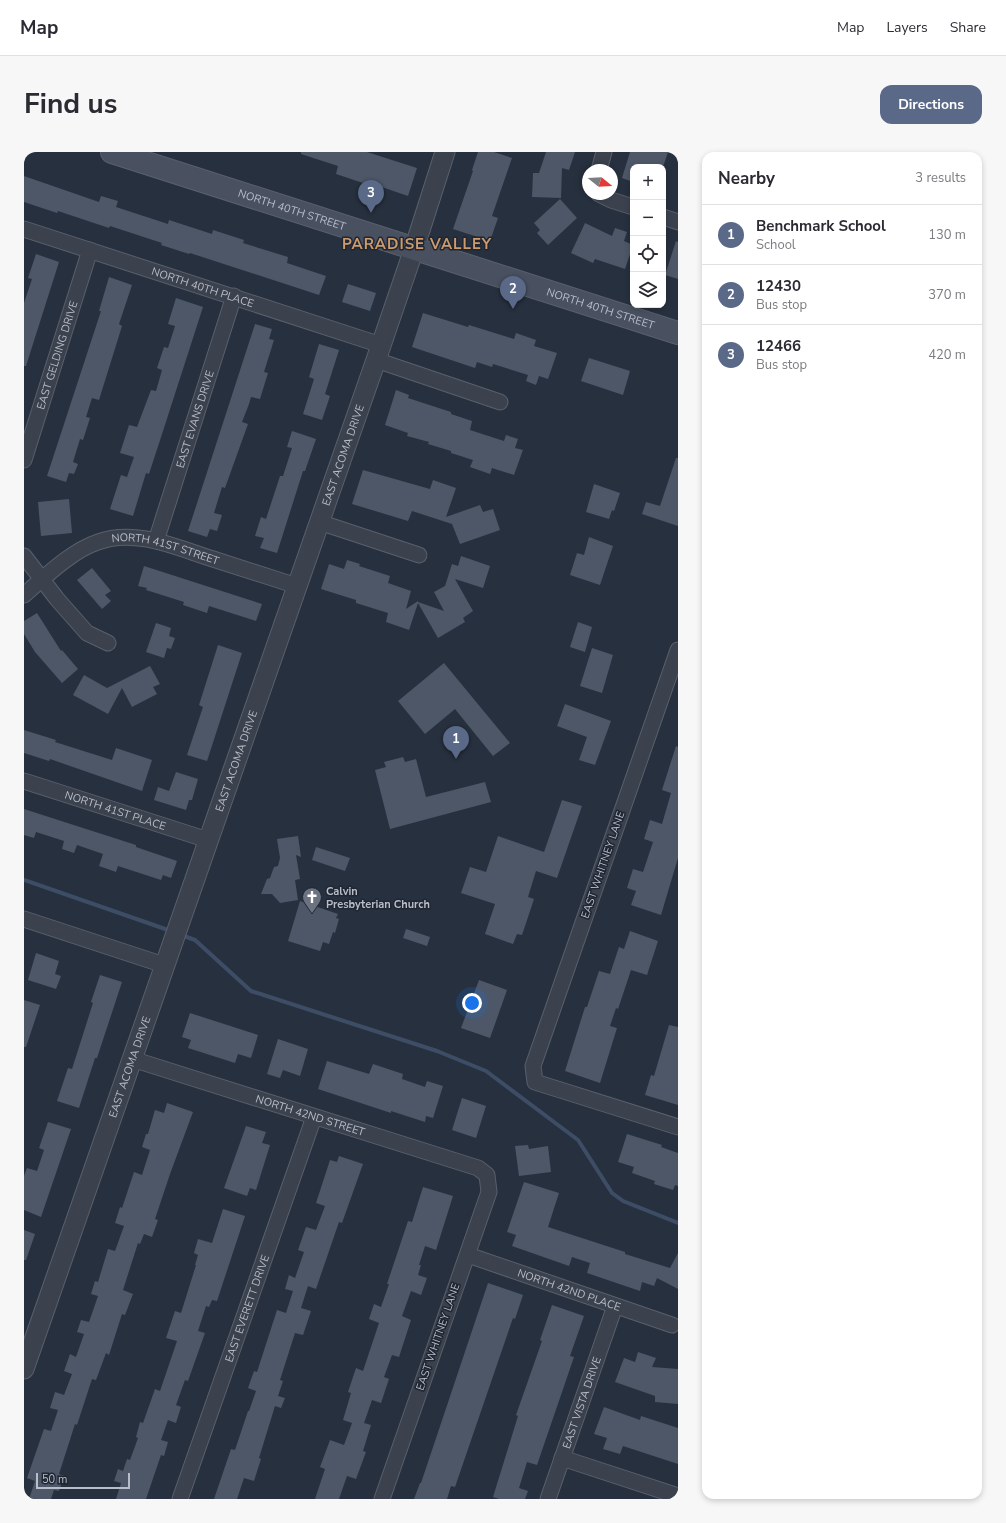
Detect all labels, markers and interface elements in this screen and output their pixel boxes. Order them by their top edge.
text: Map [20,15,58,41]
text: Map [837,18,864,37]
text: Layers [886,18,928,37]
text: Share [950,18,986,37]
text: Find us [24,85,118,123]
button: Directions [880,85,982,124]
north arrow [582,164,618,200]
map controls [630,164,666,308]
button: + [630,164,666,200]
text: Nearby [718,167,775,190]
text: 3 results [915,169,966,187]
pin: 3 [358,180,384,213]
street label: NORTH 40TH STREET [236,185,348,234]
button: − [630,200,666,236]
text: Benchmark School [756,216,886,236]
text: 1 [727,226,735,244]
text: 130 m [928,226,966,244]
district label: PARADISE VALLEY [342,234,492,254]
button: locate [630,236,666,272]
text: School [756,236,796,254]
street label: NORTH 40TH PLACE [150,263,256,311]
button: layers [630,272,666,308]
pin: 2 [500,276,526,309]
text: 12430 [756,276,801,296]
street label: NORTH 40TH STREET [545,284,657,333]
text: 2 [727,286,735,304]
text: 370 m [928,286,966,304]
text: Bus stop [756,296,807,314]
street label: EAST GELDING DRIVE [33,299,81,411]
text: 12466 [756,336,801,356]
text: 3 [727,346,735,364]
text: 420 m [928,346,966,364]
text: Bus stop [756,356,807,374]
street label: EAST EVANS DRIVE [172,368,217,470]
street label: EAST ACOMA DRIVE [318,402,367,508]
street label: NORTH 41ST STREET [111,530,222,568]
street label: EAST ACOMA DRIVE [212,708,261,814]
pin: 1 [443,726,469,759]
street label: NORTH 41ST PLACE [63,787,168,834]
street label: EAST WHITNEY LANE [578,809,628,921]
place label: Calvin Presbyterian Church [326,884,430,912]
church icon: Calvin Presbyterian Church [301,886,323,914]
your location [462,993,482,1013]
street label: EAST ACOMA DRIVE [105,1014,154,1120]
street label: NORTH 42ND STREET [254,1091,367,1140]
street label: EAST EVERETT DRIVE [221,1253,273,1364]
street label: NORTH 42ND PLACE [516,1265,623,1314]
street label: EAST WHITNEY LANE [413,1281,463,1393]
street label: EAST VISTA DRIVE [559,1355,604,1451]
scale bar [36,1471,130,1490]
text: 50 m [42,1472,67,1487]

